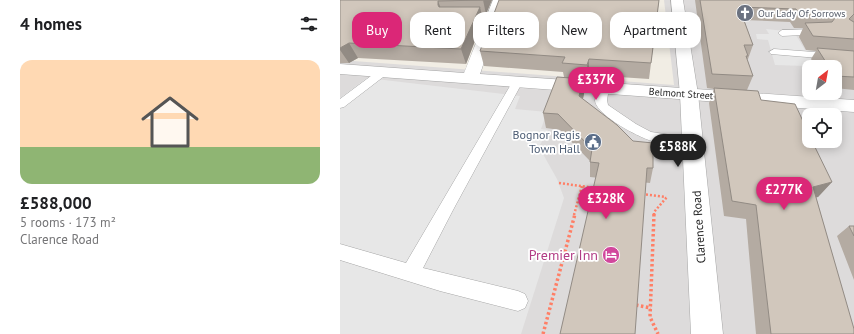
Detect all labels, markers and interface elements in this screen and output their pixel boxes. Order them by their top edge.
church icon: Our Lady Of Sorrows [735,3,755,23]
place label: Our Lady Of Sorrows [758,7,846,20]
chip: Buy [352,12,402,48]
chip: Rent [410,12,465,48]
chip: Filters [473,12,539,48]
chip: New [547,12,602,48]
chip: Apartment [610,12,701,48]
text: 4 homes [20,13,82,35]
icon: filters [298,13,320,35]
north arrow [802,60,842,100]
map controls [802,60,842,148]
pin: £337K [568,67,624,101]
text: £337K [577,71,615,88]
street label: Belmont Street [648,85,714,102]
icon: home [134,86,206,158]
button: locate [802,108,842,148]
place label: Bognor Regis Town Hall [513,127,580,156]
public building icon: Bognor Regis Town Hall [583,132,603,152]
pin: £588K [650,134,706,168]
text: £588K [659,138,697,155]
pin: £277K [756,177,812,211]
text: £277K [765,181,803,198]
pin: £328K [578,186,634,220]
text: £328K [587,190,625,207]
street label: Clarence Road [688,190,709,264]
text: £588,000 [20,192,92,214]
text: 5 rooms · 173 m² [20,214,116,231]
text: Clarence Road [20,231,99,248]
hotel icon: Premier Inn [601,245,621,265]
place label: Premier Inn [529,246,598,264]

